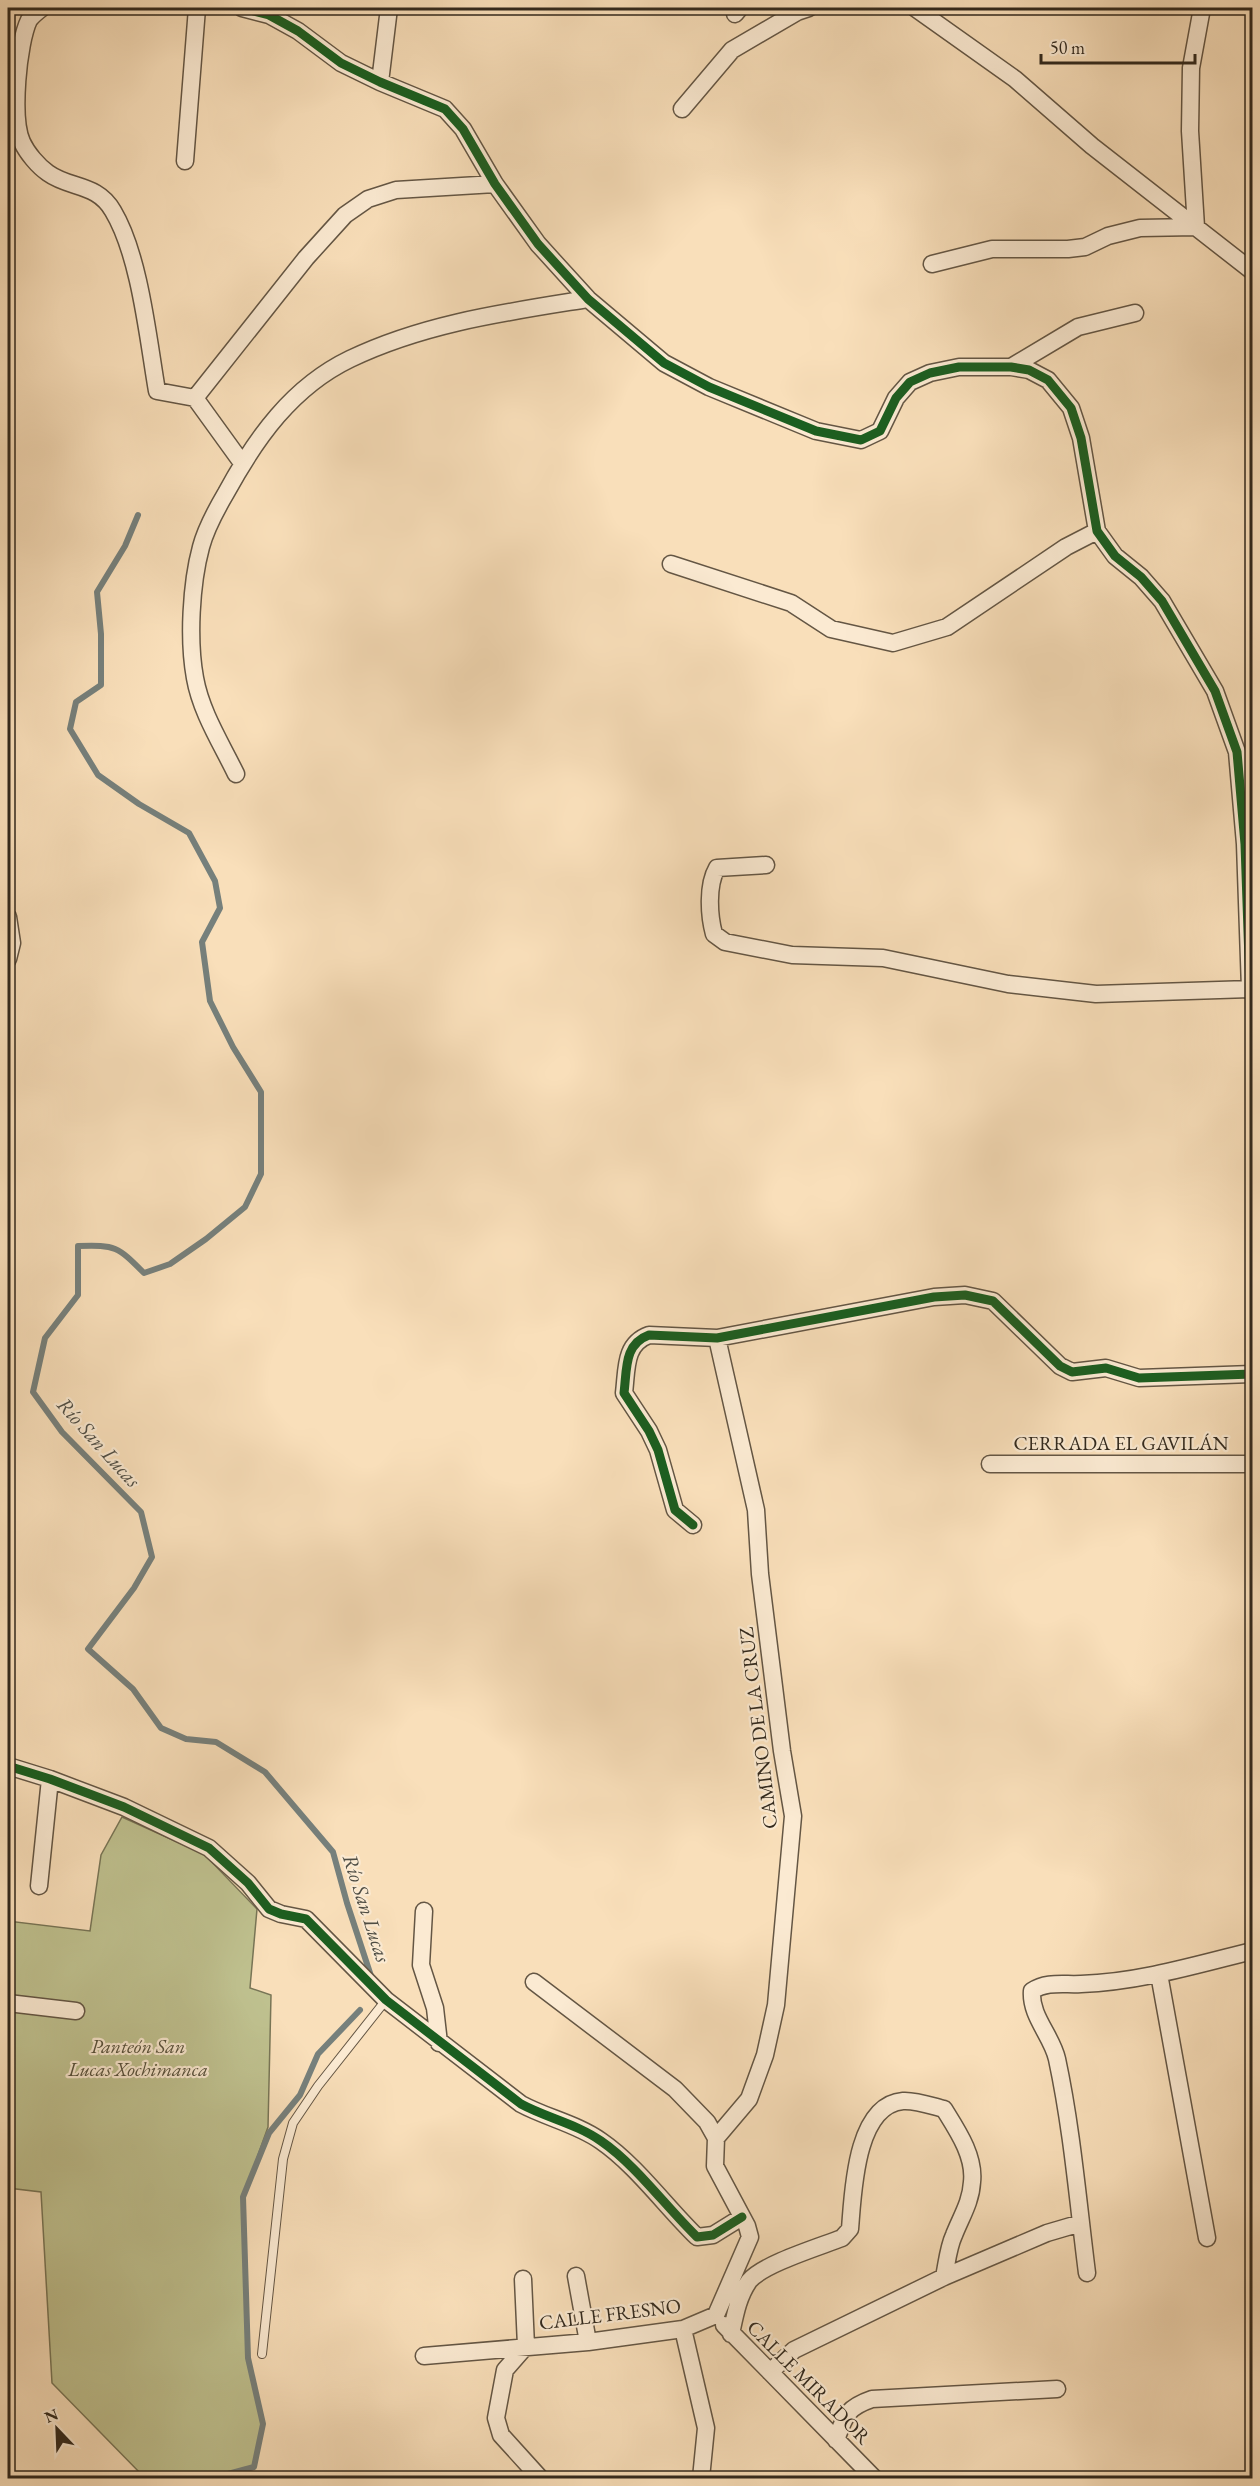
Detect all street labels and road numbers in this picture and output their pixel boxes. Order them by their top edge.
street label: CERRADA EL GAVILÁN [1013,1430,1229,1456]
street label: CAMINO DE LA CRUZ [733,1626,783,1830]
street label: CALLE FRESNO [538,2292,682,2336]
street label: CALLE MIRADOR [741,2314,877,2450]

